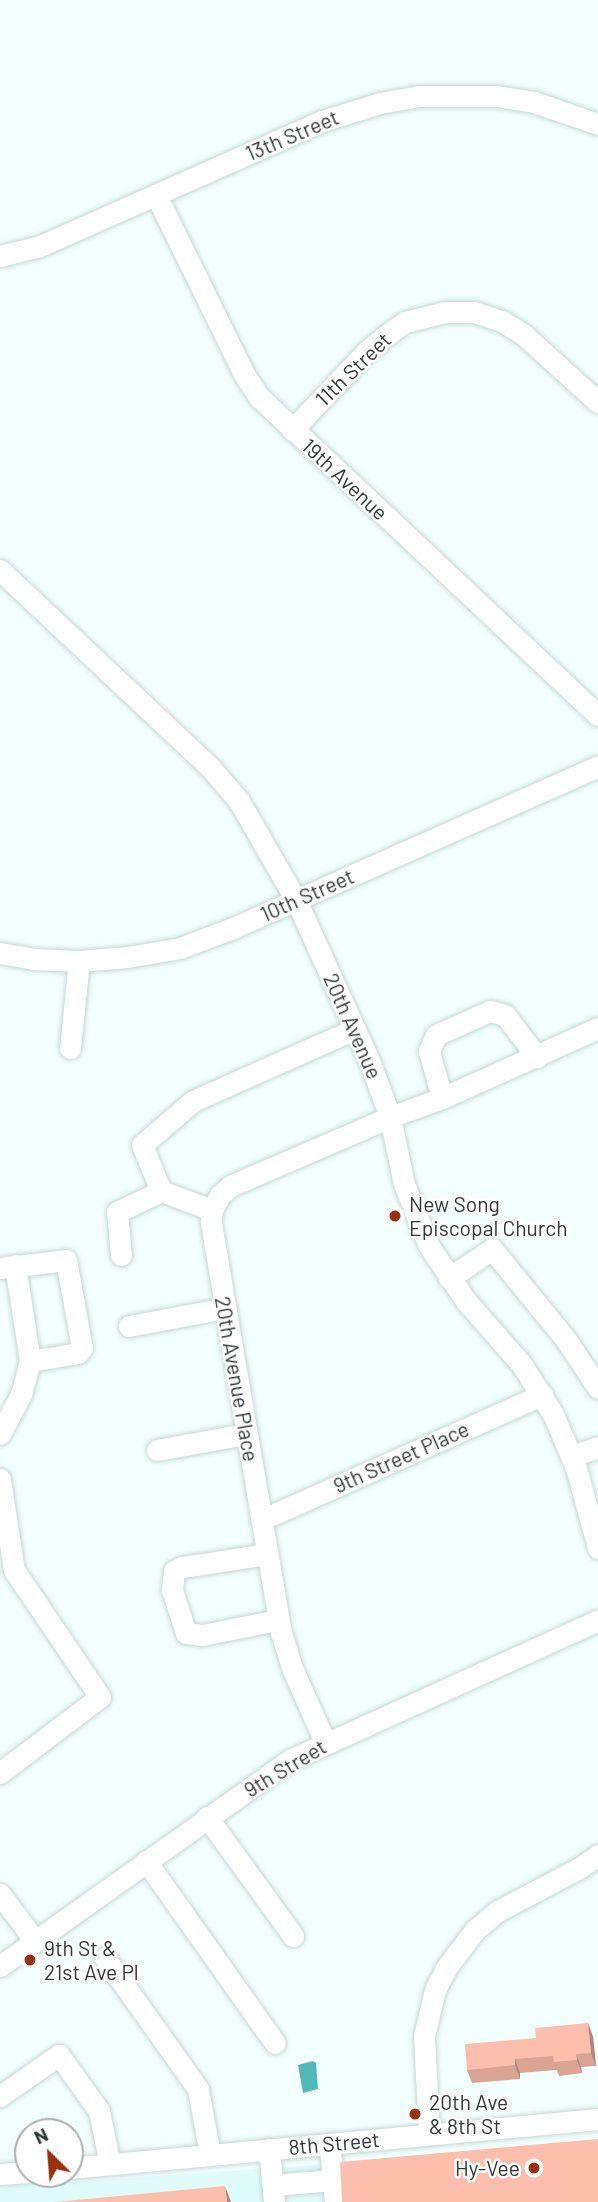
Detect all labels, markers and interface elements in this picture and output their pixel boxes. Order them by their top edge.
street label: 13th Street [242,104,342,166]
street label: 11th Street [310,327,396,411]
street label: 19th Avenue [297,433,393,525]
street label: 10th Street [256,863,358,927]
street label: 20th Avenue [319,969,387,1083]
place label: New Song Episcopal Church [409,1191,568,1241]
marker: New Song Episcopal Church [387,1208,403,1224]
street label: 20th Avenue Place [210,1294,264,1464]
street label: 9th Street Place [329,1416,473,1498]
street label: 9th Street [239,1734,331,1802]
place label: 9th St & 21st Ave Pl [44,1935,139,1985]
marker: 9th St & 21st Ave Pl [22,1952,38,1968]
place label: 20th Ave & 8th St [429,2089,508,2139]
marker: 20th Ave & 8th St [407,2106,423,2122]
north arrow [14,2118,84,2188]
text: N [30,2122,51,2148]
street label: 8th Street [287,2126,381,2160]
place label: Hy-Vee [455,2155,520,2181]
marker: Hy-Vee [526,2160,542,2176]

